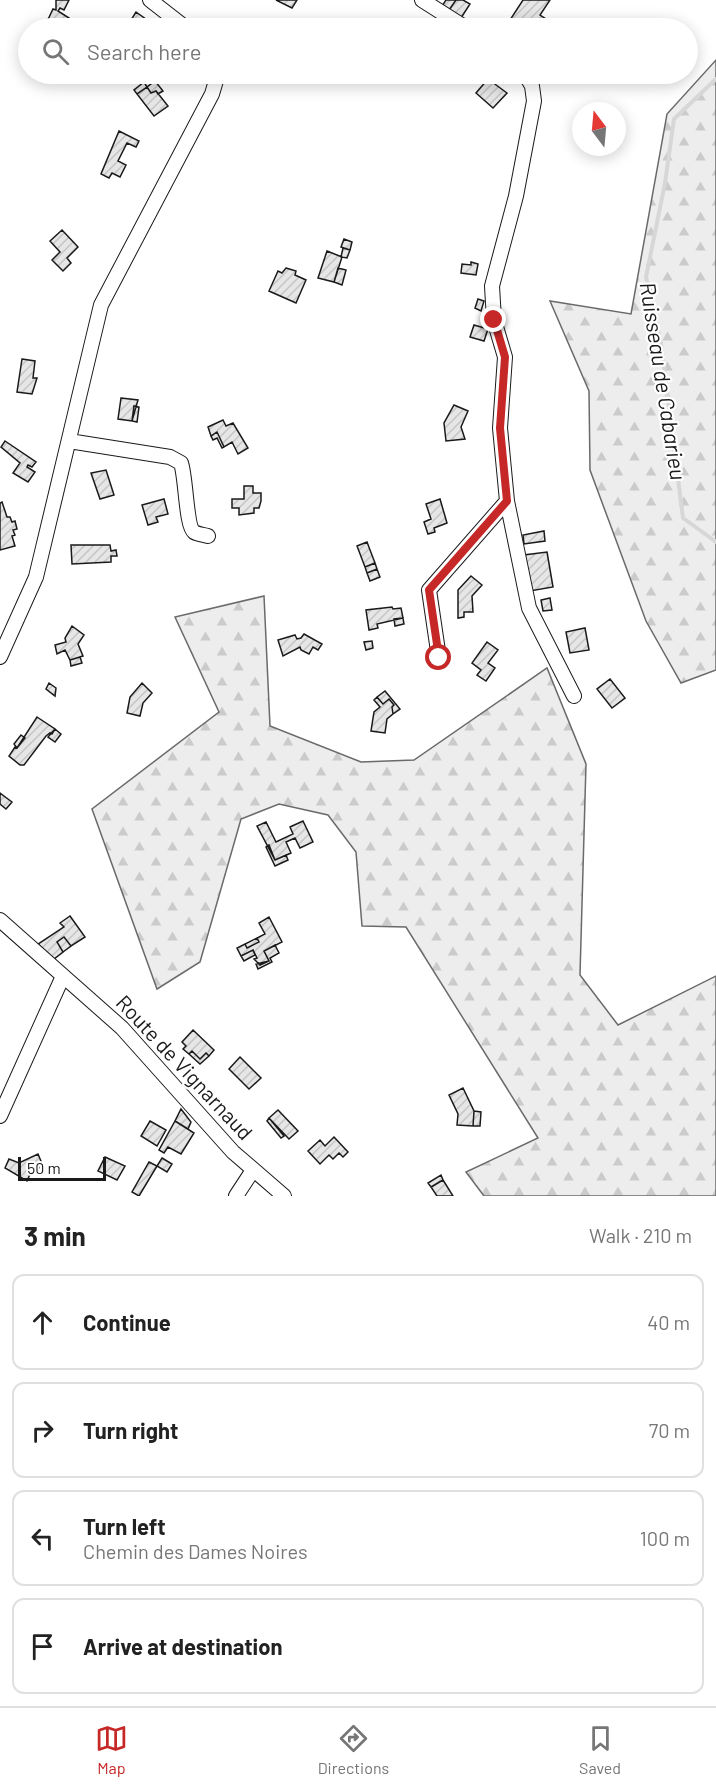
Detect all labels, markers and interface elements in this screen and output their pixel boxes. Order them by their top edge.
search box [18,18,698,84]
icon: search [39,35,72,68]
text: Search here [87,38,201,64]
north arrow [572,102,626,156]
water label: Ruisseau de Cabarieu [636,280,692,482]
route end [480,306,506,332]
route start [425,644,451,670]
street label: Route de Vignarnaud [112,990,259,1144]
scale bar [18,1154,106,1182]
text: 50 m [27,1158,61,1177]
text: 3 min [24,1220,86,1251]
text: Walk · 210 m [589,1223,692,1247]
icon: ahead [26,1306,59,1339]
text: Continue [83,1309,171,1335]
text: 40 m [647,1310,690,1334]
icon: right [26,1414,59,1447]
text: Turn right [83,1417,178,1443]
text: 70 m [649,1418,690,1442]
text: Turn left [83,1513,166,1539]
icon: left [26,1522,59,1555]
text: 100 m [640,1526,690,1550]
text: Chemin des Dames Noires [83,1539,308,1563]
icon: arrive [26,1630,59,1663]
text: Arrive at destination [83,1633,282,1659]
tab: Map [95,1722,128,1777]
tab: Directions [318,1722,389,1777]
tab: Saved [579,1722,621,1777]

